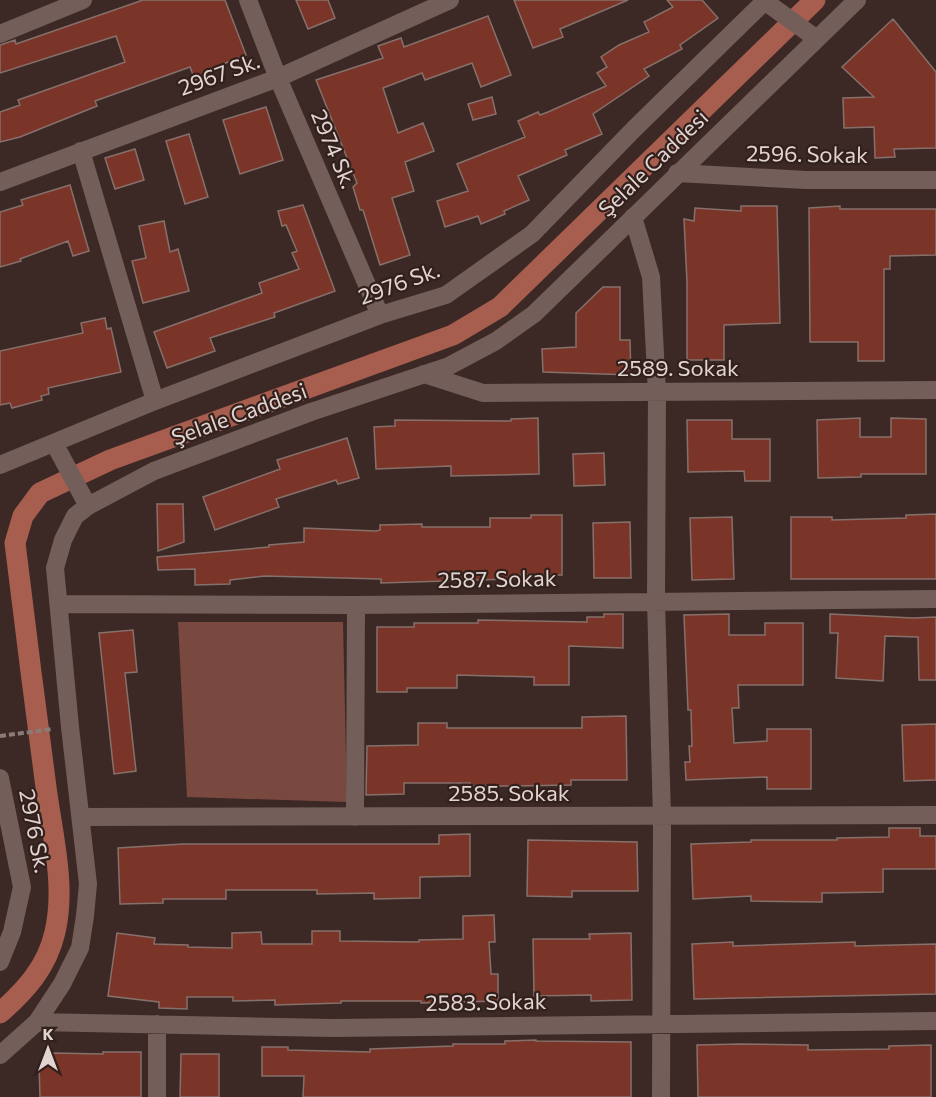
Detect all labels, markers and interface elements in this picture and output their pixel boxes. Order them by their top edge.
street label: 2967 Sk. [174,46,263,101]
street label: Şelale Caddesi [592,104,713,222]
street label: 2974 Sk. [306,105,363,192]
street label: 2596. Sokak [746,139,868,168]
street label: 2976 Sk. [354,255,443,310]
street label: 2589. Sokak [617,354,739,381]
street label: Şelale Caddesi [167,377,310,451]
street label: 2587. Sokak [437,564,557,593]
street label: 2585. Sokak [448,779,570,806]
street label: 2976 Sk. [14,787,57,875]
street label: 2583. Sokak [425,987,547,1016]
north arrow [18,1019,78,1079]
text: K [42,1024,54,1043]

